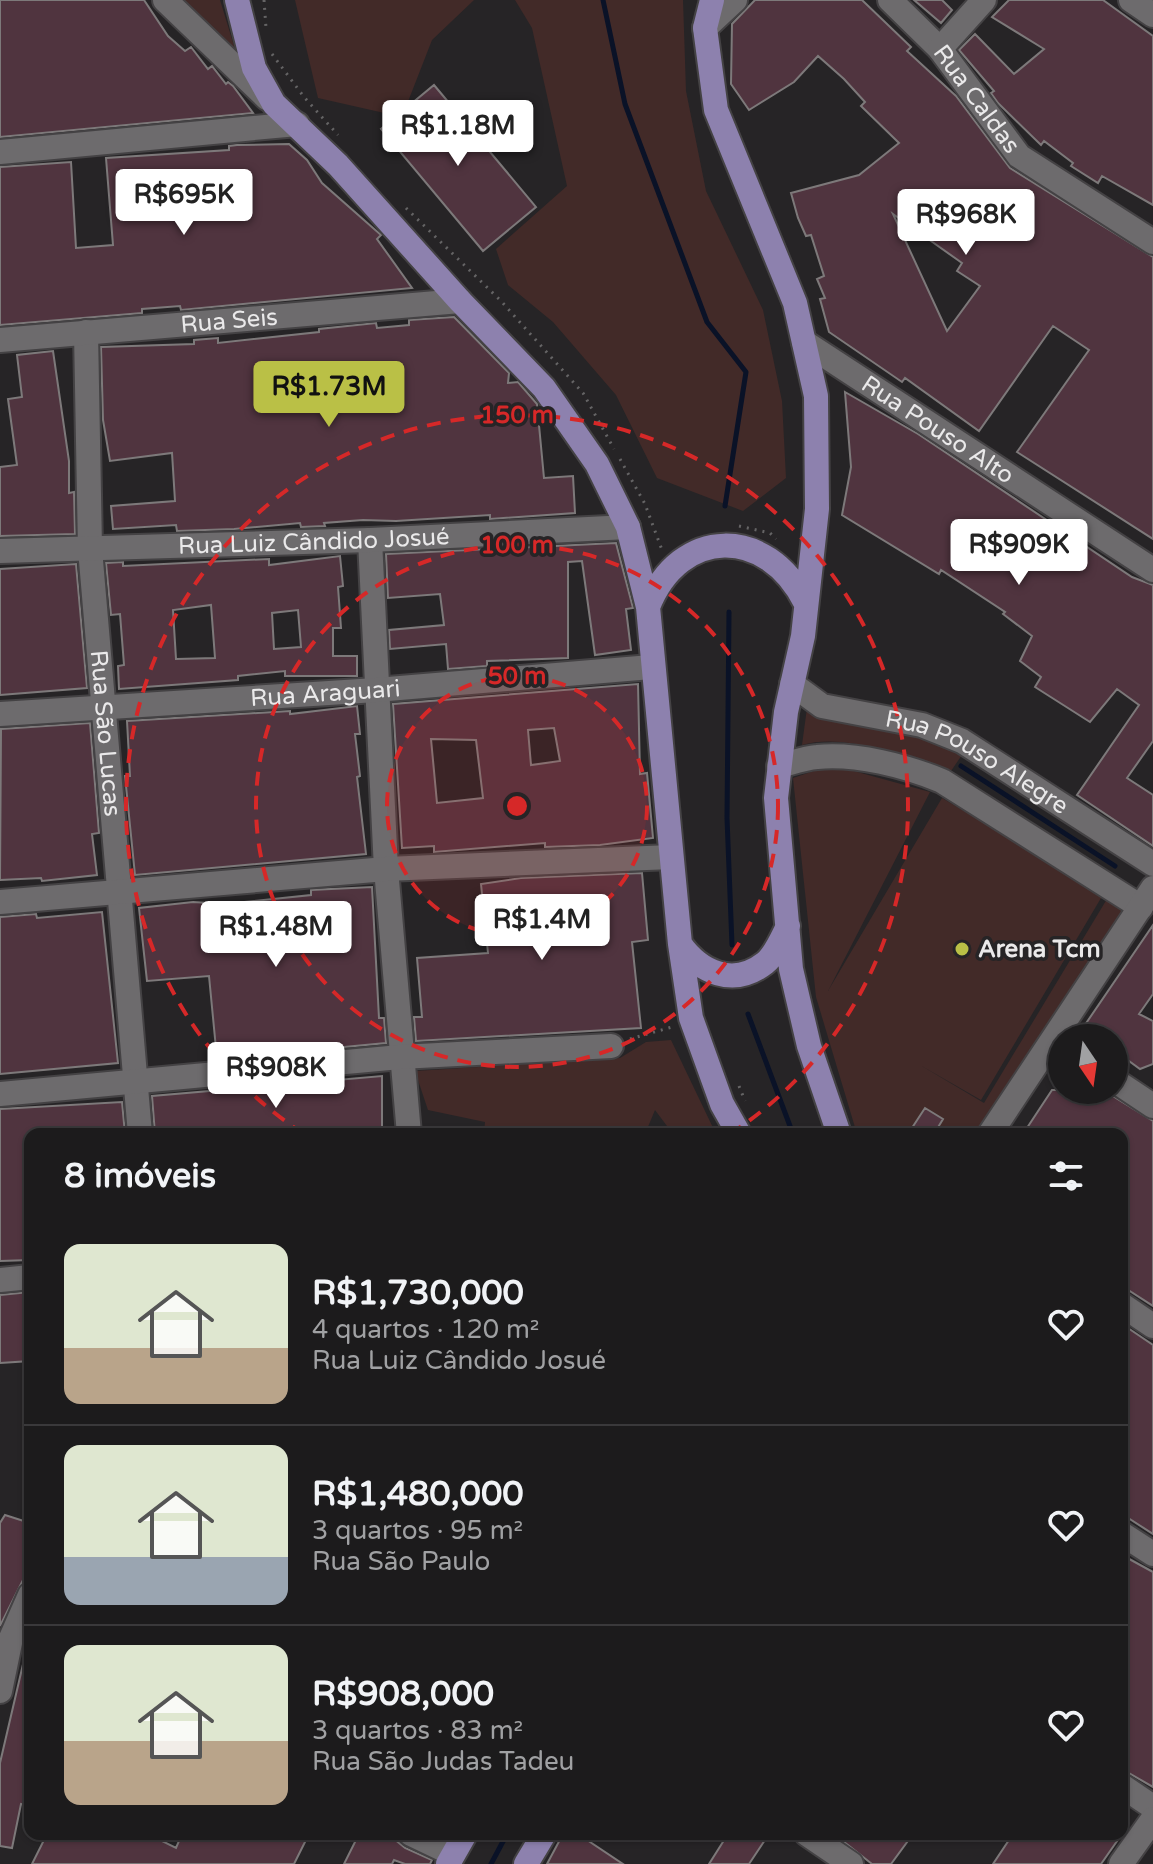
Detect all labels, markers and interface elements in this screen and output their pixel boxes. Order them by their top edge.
street label: Rua Caldas [927,39,1026,159]
pin: R$1.18M [384,100,532,168]
text: R$1.18M [400,110,516,141]
pin: R$695K [119,169,249,237]
text: R$695K [134,179,234,210]
pin: R$968K [901,189,1031,257]
text: R$968K [916,199,1016,230]
street label: Rua Seis [179,302,279,339]
pin: R$1.73M [255,361,403,429]
street label: Rua Pouso Alto [856,369,1020,490]
text: R$1.73M [271,371,387,402]
text: 150 m [480,401,554,430]
pin: R$909K [954,519,1084,587]
street label: Rua Luiz Cândido Josué [178,522,450,560]
text: R$909K [969,529,1069,560]
text: 100 m [480,531,554,560]
street label: Rua São Lucas [84,649,127,818]
text: 50 m [488,662,546,691]
street label: Rua Araguari [249,674,402,712]
street label: Rua Pouso Alegre [883,704,1074,820]
centre of rings [503,792,531,820]
pin: R$1.4M [477,894,607,962]
pin: R$1.48M [202,901,350,969]
text: R$1.4M [493,904,591,935]
text: R$1.48M [219,911,333,942]
place label: Arena Tcm [978,935,1100,964]
marker: Arena Tcm [953,940,971,958]
north arrow [1048,1024,1128,1104]
map controls [1048,1024,1128,1104]
pin: R$908K [211,1042,341,1110]
text: R$908K [226,1052,326,1083]
icon: filters [1044,1154,1088,1198]
text: 8 imóveis [64,1156,216,1197]
text: R$1,730,000 [312,1273,524,1314]
icon: home [128,1276,224,1372]
icon: heart [1044,1302,1088,1346]
text: 4 quartos · 120 m² [312,1314,539,1345]
text: Rua Luiz Cândido Josué [312,1345,606,1376]
text: R$1,480,000 [312,1474,524,1515]
icon: home [128,1477,224,1573]
icon: heart [1044,1503,1088,1547]
text: 3 quartos · 95 m² [312,1515,523,1546]
text: Rua São Paulo [312,1546,490,1577]
text: R$908,000 [312,1674,494,1715]
icon: home [128,1677,224,1773]
icon: heart [1044,1703,1088,1747]
text: 3 quartos · 83 m² [312,1715,523,1746]
text: Rua São Judas Tadeu [312,1746,574,1777]

